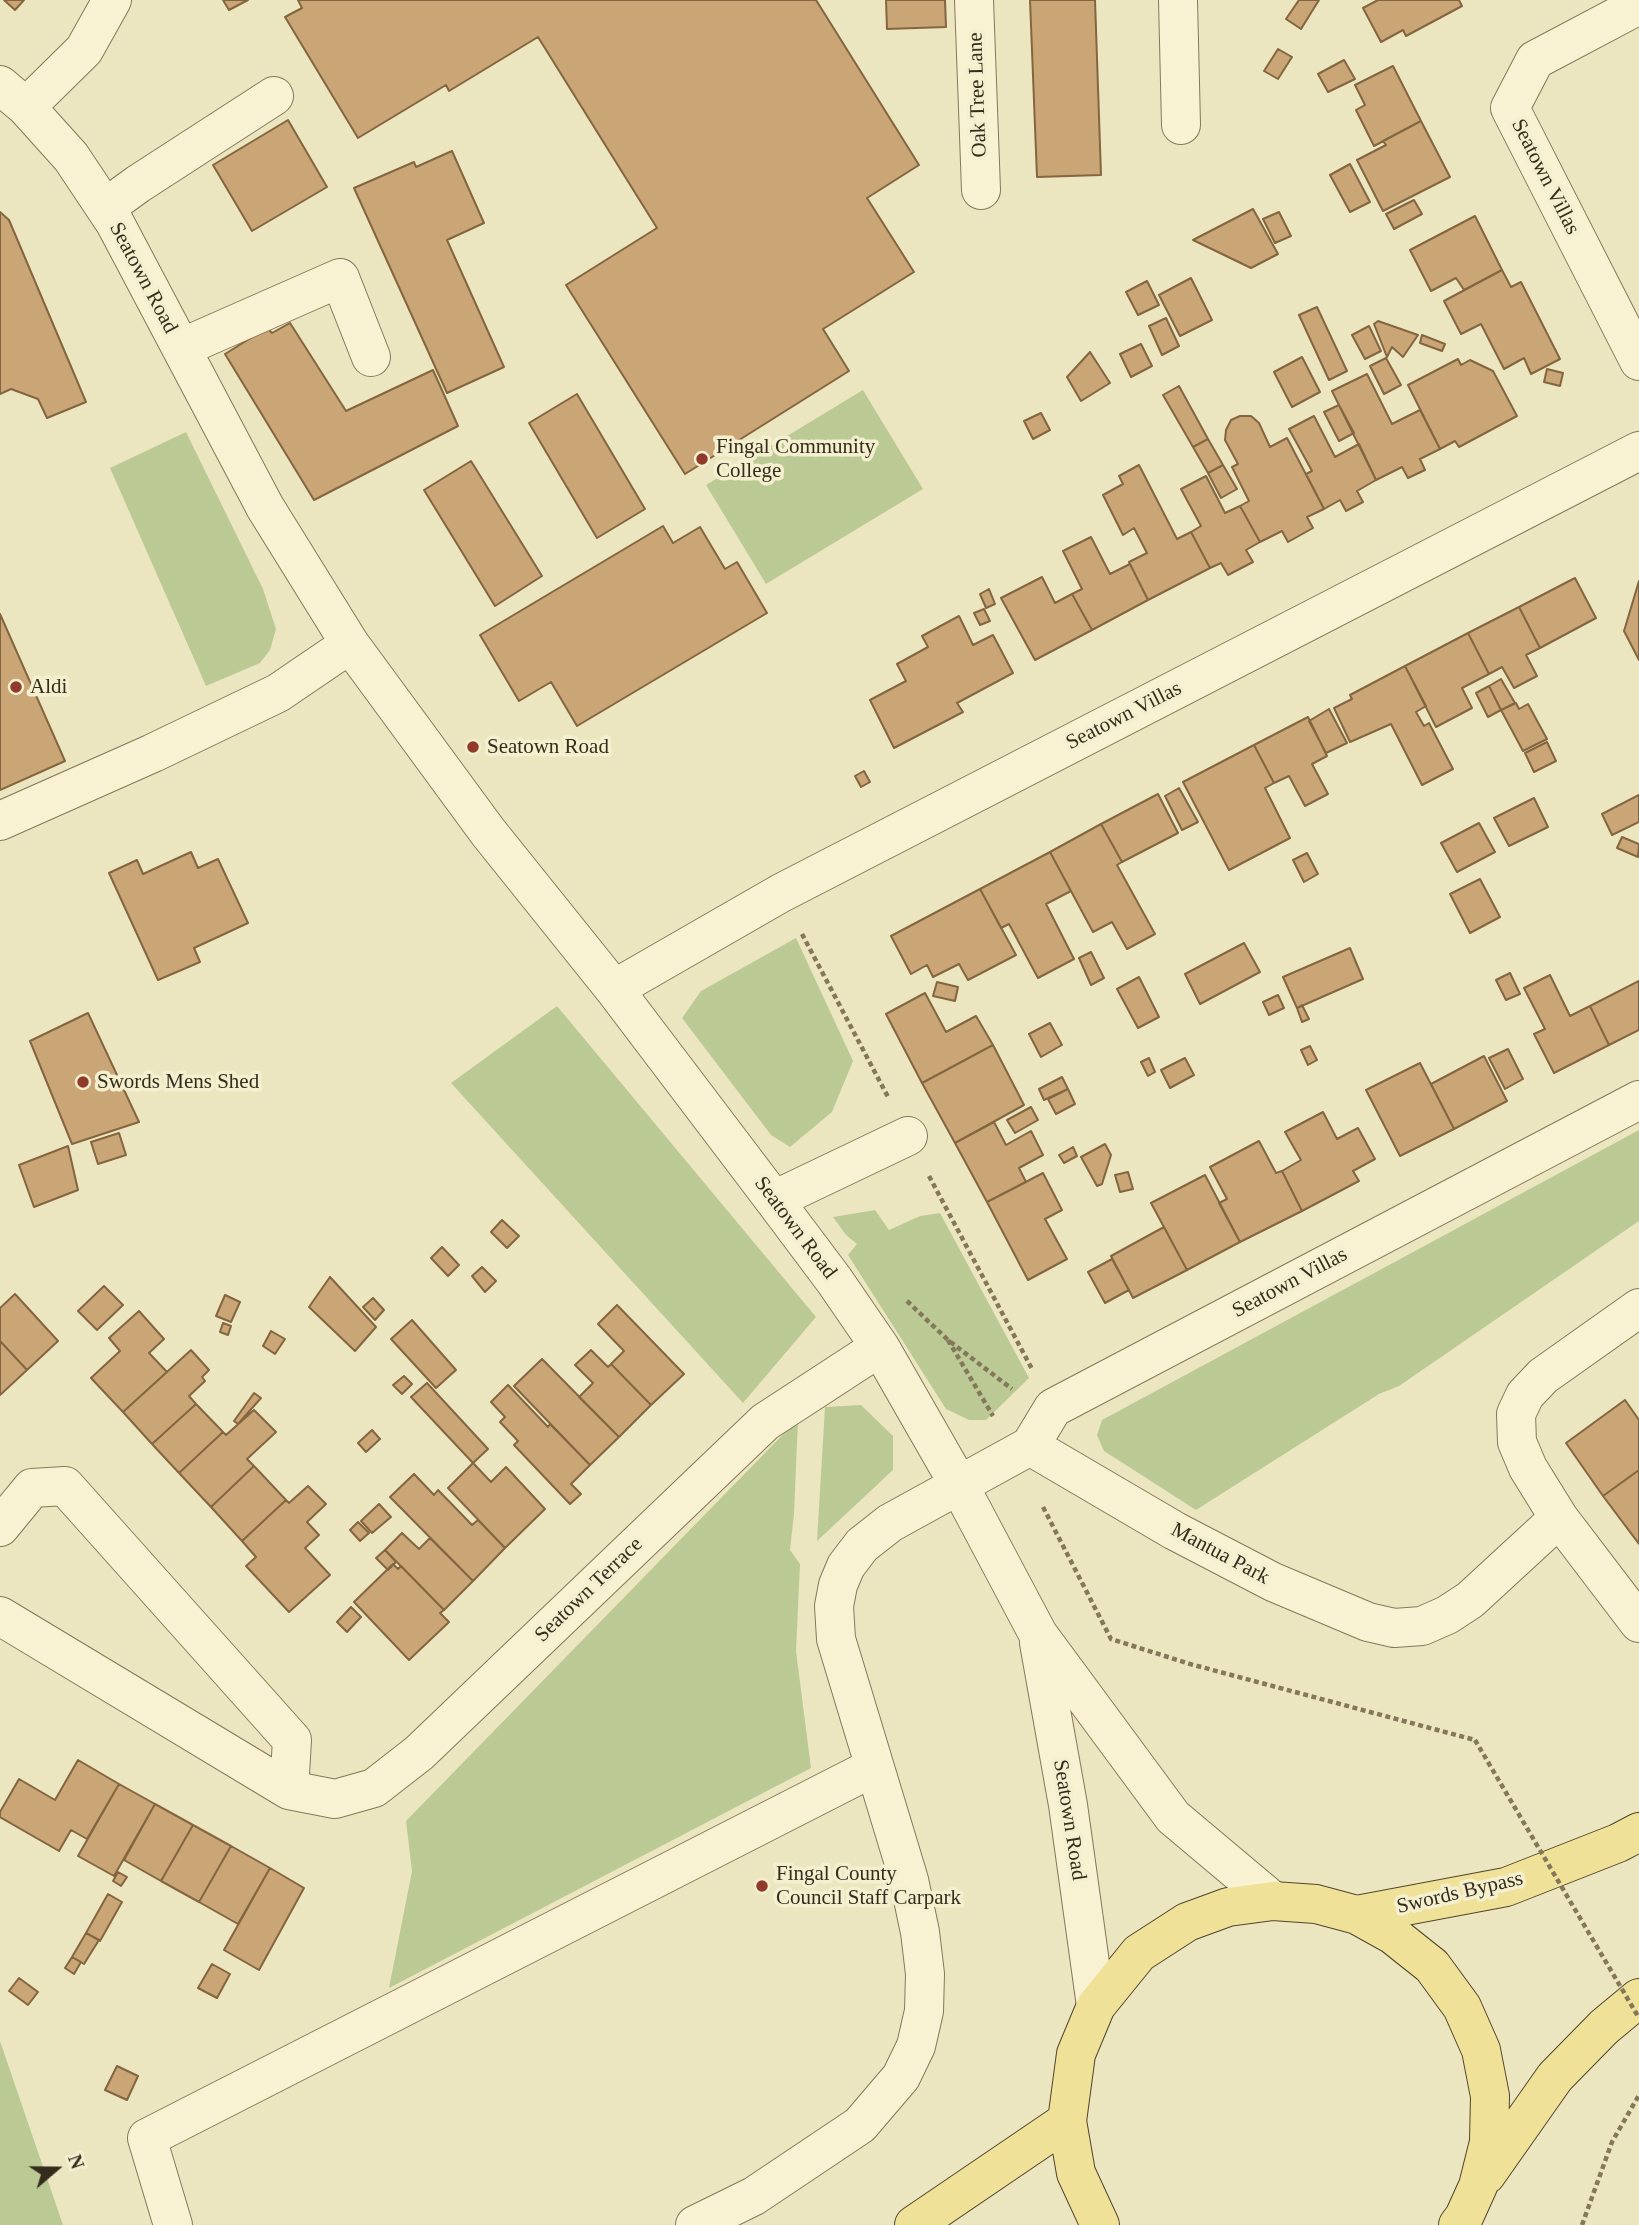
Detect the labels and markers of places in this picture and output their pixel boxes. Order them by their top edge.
place label: Fingal Community College [716,434,875,484]
marker: Fingal Community College [694,451,710,467]
place label: Aldi [30,674,67,700]
marker: Aldi [8,679,24,695]
place label: Seatown Road [487,734,609,760]
marker: Seatown Road [465,739,481,755]
place label: Swords Mens Shed [97,1069,259,1095]
marker: Swords Mens Shed [75,1074,91,1090]
place label: Fingal County Council Staff Carpark [776,1861,961,1911]
marker: Fingal County Council Staff Carpark [754,1878,770,1894]

